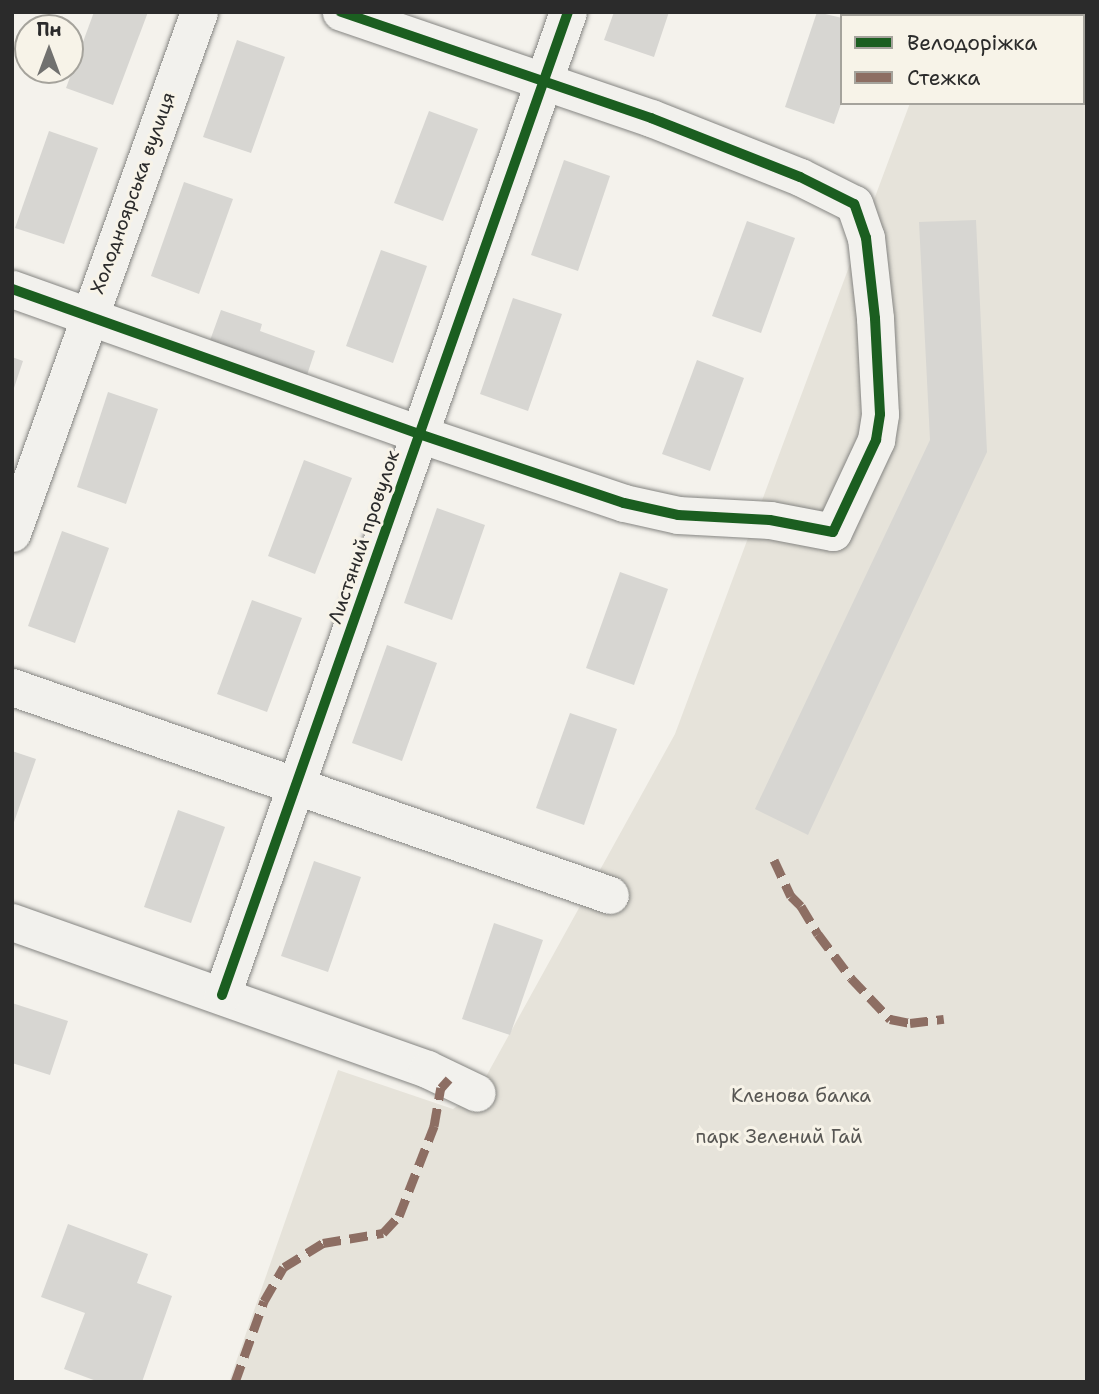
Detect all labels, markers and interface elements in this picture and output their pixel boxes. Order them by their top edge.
north arrow [14,14,84,84]
legend [840,14,1085,105]
text: Пн [36,17,62,42]
text: Велодоріжка [907,29,1037,57]
text: Стежка [907,64,980,92]
street label: Холодноярська вулиця [86,89,180,297]
street label: Листяний провулок [324,447,404,627]
park label: Кленова балка [731,1085,871,1107]
park label: парк Зелений Гай [696,1126,862,1148]

